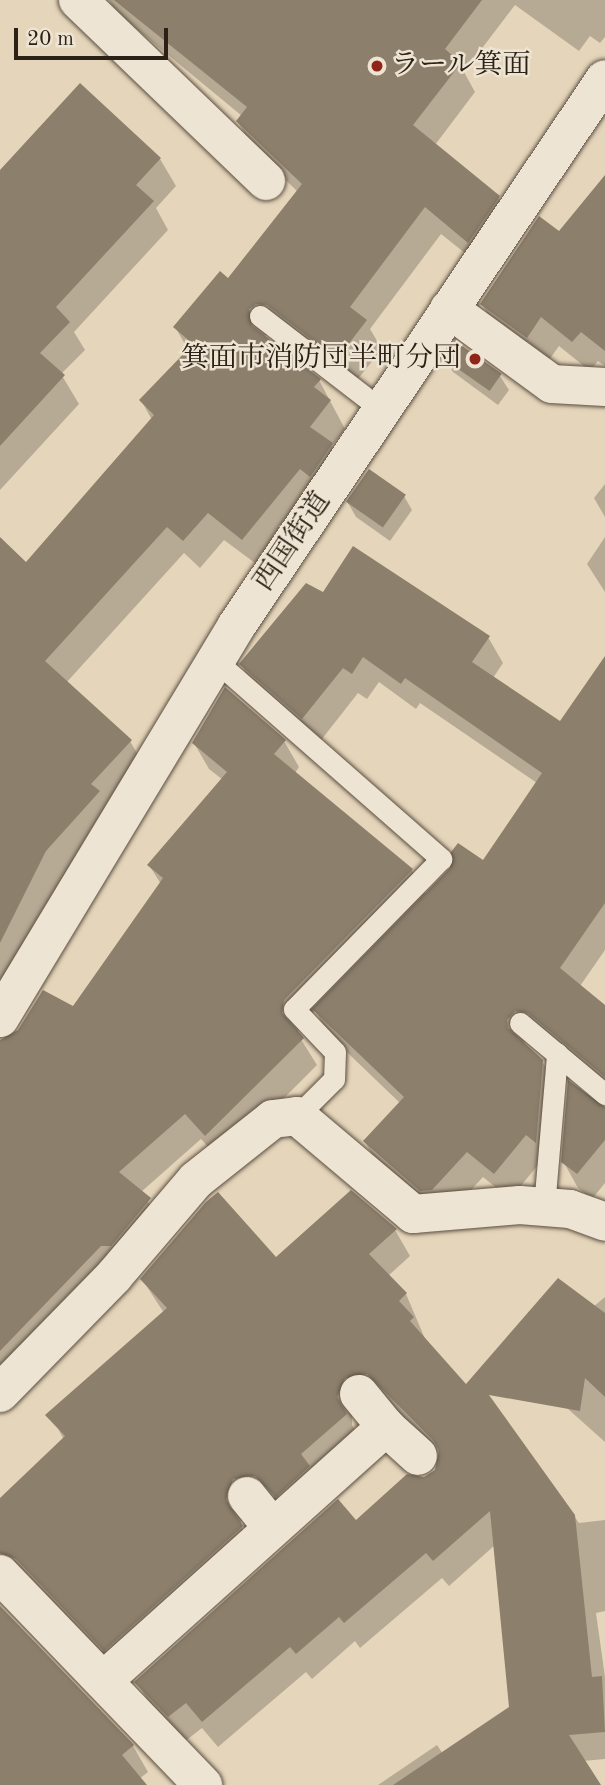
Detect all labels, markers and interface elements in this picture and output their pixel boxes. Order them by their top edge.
scale bar [18,14,172,58]
text: 20 m [27,29,74,50]
place label: ラール箕面 [391,49,531,83]
marker: ラール箕面 [369,58,385,74]
place label: 箕面市消防団半町分団 [181,342,461,376]
marker: 箕面市消防団半町分団 [467,351,483,367]
street label: 西国街道 [248,486,338,598]

